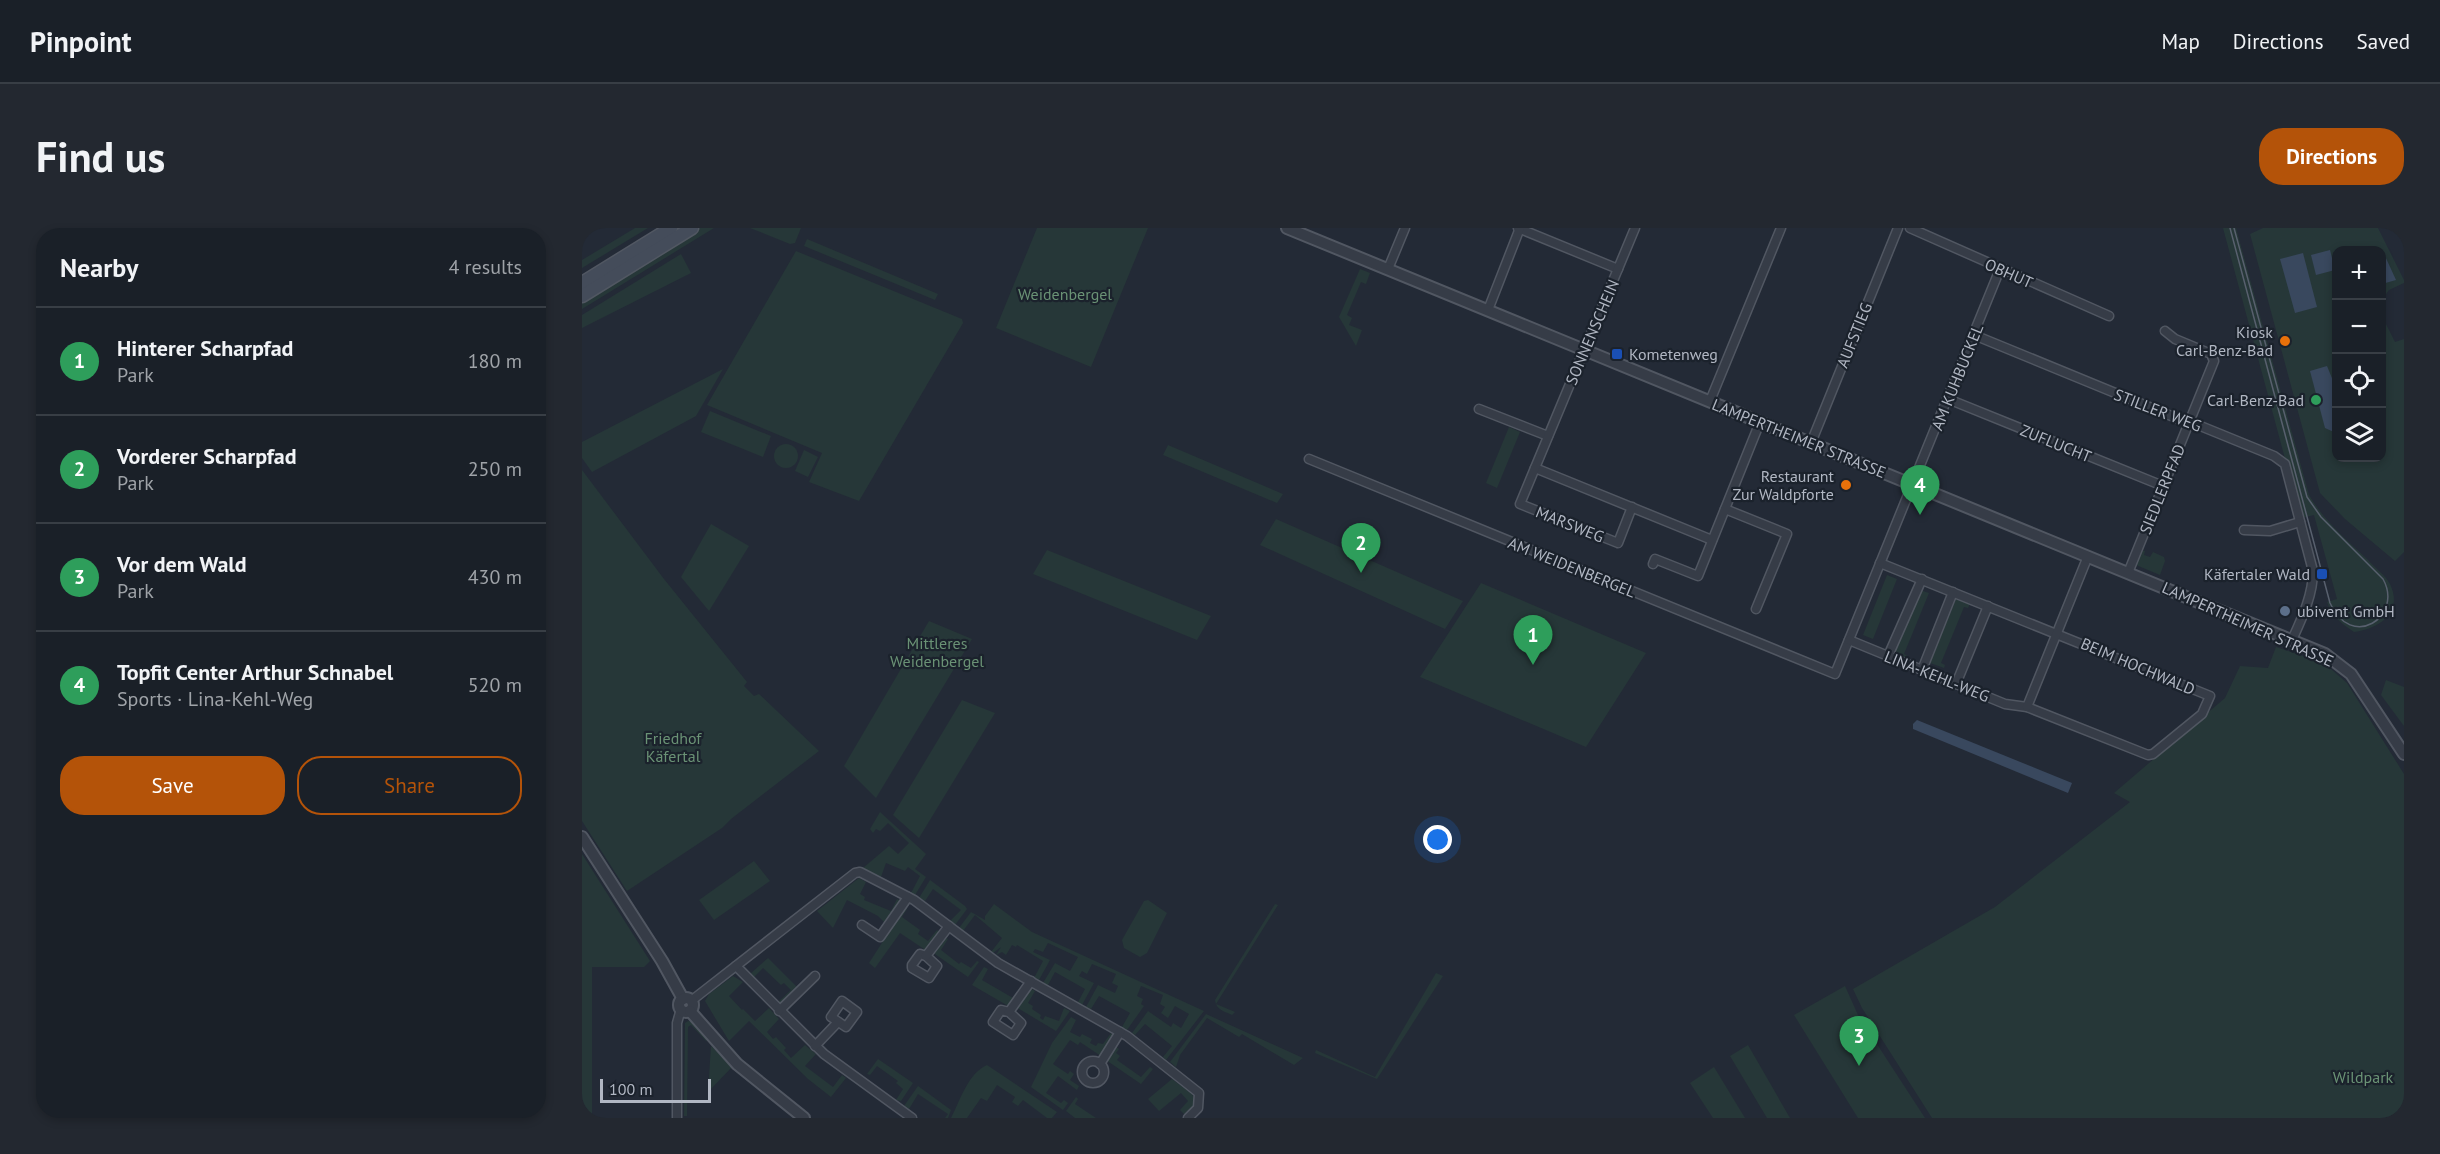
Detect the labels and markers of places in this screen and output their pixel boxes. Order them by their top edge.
place label: Kiosk Carl-Benz-Bad [2176,322,2273,360]
marker: Kiosk Carl-Benz-Bad [2278,334,2292,348]
place label: Kometenweg [1629,344,1718,364]
marker: Kometenweg [1610,347,1624,361]
place label: Carl-Benz-Bad [2207,390,2304,410]
marker: Carl-Benz-Bad [2309,393,2323,407]
place label: Restaurant Zur Waldpforte [1733,466,1835,504]
pin: 4 [1900,466,1940,515]
marker: Restaurant Zur Waldpforte [1839,478,1853,492]
pin: 2 [1342,524,1380,573]
place label: Käfertaler Wald [2204,564,2310,584]
marker: Käfertaler Wald [2315,567,2329,581]
place label: ubivent GmbH [2297,601,2395,621]
marker: ubivent GmbH [2278,604,2292,618]
pin: 1 [1514,616,1552,665]
pin: 3 [1840,1016,1878,1066]

